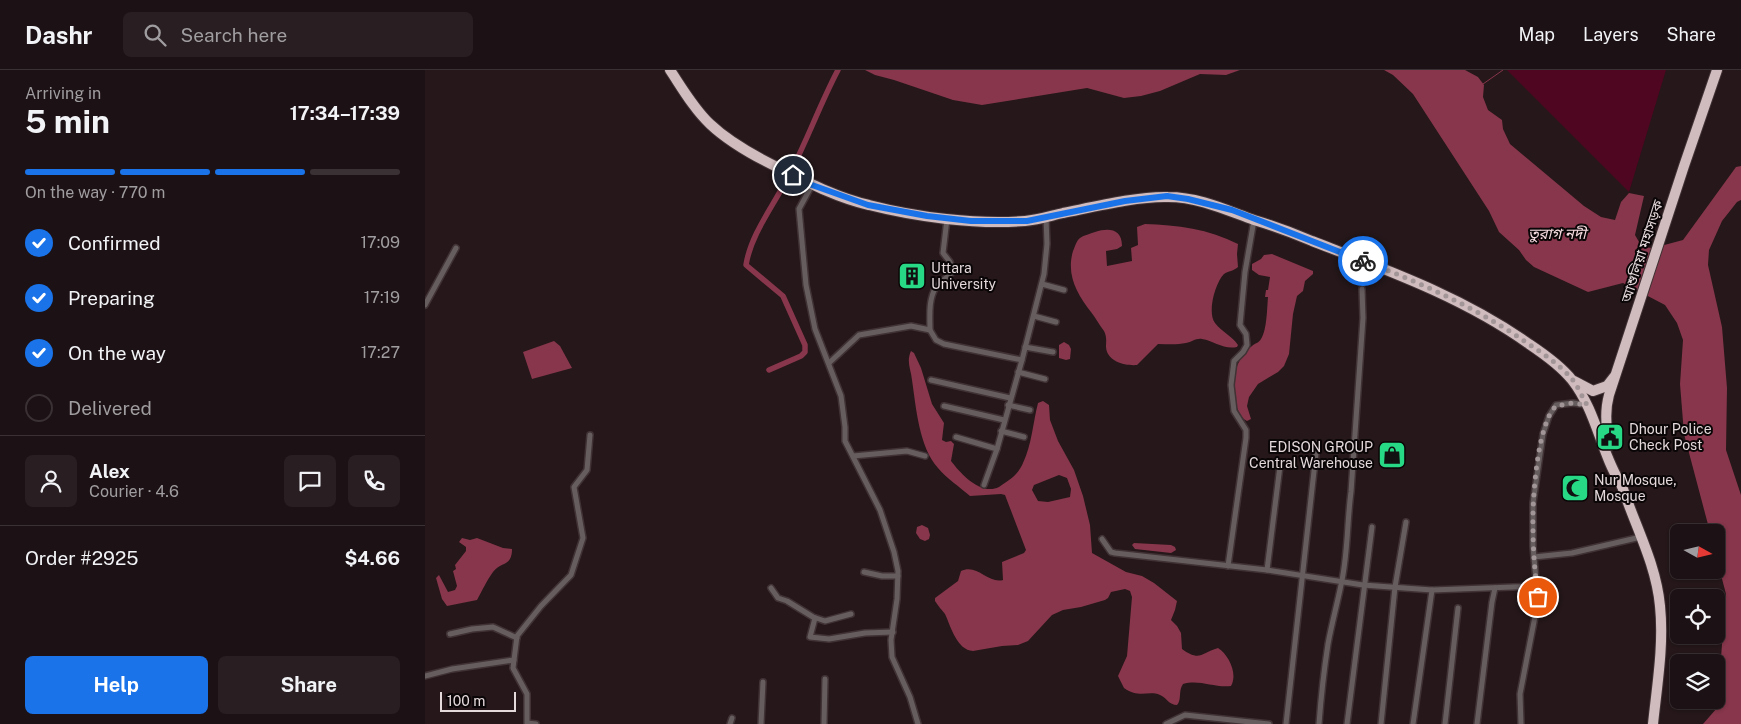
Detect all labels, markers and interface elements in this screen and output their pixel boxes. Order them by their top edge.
search box [123,12,473,57]
text: Dashr [25,21,93,49]
icon: search [141,21,169,49]
text: Search here [181,24,287,46]
text: Map [1519,24,1555,45]
text: Layers [1583,24,1639,45]
text: Share [1667,24,1716,45]
text: Arriving in [25,84,101,103]
text: 17:34–17:39 [290,102,400,124]
text: 5 min [25,103,110,140]
pin [772,154,814,196]
icon: home [779,161,807,189]
text: On the way · 770 m [25,183,165,202]
street label: আশুলিয়া মহাসড়ক [1618,197,1666,305]
water label: তুরাগ নদী [1528,225,1589,243]
icon: check [25,229,53,257]
text: Confirmed [68,232,161,254]
text: 17:09 [361,233,400,252]
courier [1338,236,1388,286]
icon: bike [1349,247,1377,275]
place label: Uttara University [931,260,997,292]
building icon: Uttara University [897,261,927,291]
icon: check [25,284,53,312]
text: Preparing [68,287,155,309]
text: 17:19 [364,288,400,307]
icon: check [25,339,53,367]
text: On the way [68,342,166,364]
text: 17:27 [361,343,400,362]
text: Delivered [68,397,152,419]
place label: Dhour Police Check Post [1629,421,1712,453]
public building icon: Dhour Police Check Post [1595,422,1625,452]
place label: EDISON GROUP Central Warehouse [1249,439,1373,471]
shop icon: EDISON GROUP Central Warehouse [1377,440,1407,470]
button: person [25,455,77,507]
button: chat [284,455,336,507]
button: phone [348,455,400,507]
text: Alex [89,460,130,482]
place label: Nur Mosque, Mosque [1594,472,1677,504]
mosque icon: Nur Mosque, Mosque [1560,473,1590,503]
text: Courier · 4.6 [89,482,179,501]
north arrow [1670,524,1725,579]
map controls [1670,524,1725,709]
text: Order #2925 [25,547,138,569]
text: $4.66 [344,547,400,569]
pin [1517,576,1559,618]
icon: bag [1524,583,1552,611]
button: locate [1670,589,1725,644]
button: layers [1670,654,1725,709]
button: Help [25,656,208,714]
button: Share [218,656,400,714]
scale bar [440,689,516,712]
text: 100 m [447,693,485,709]

